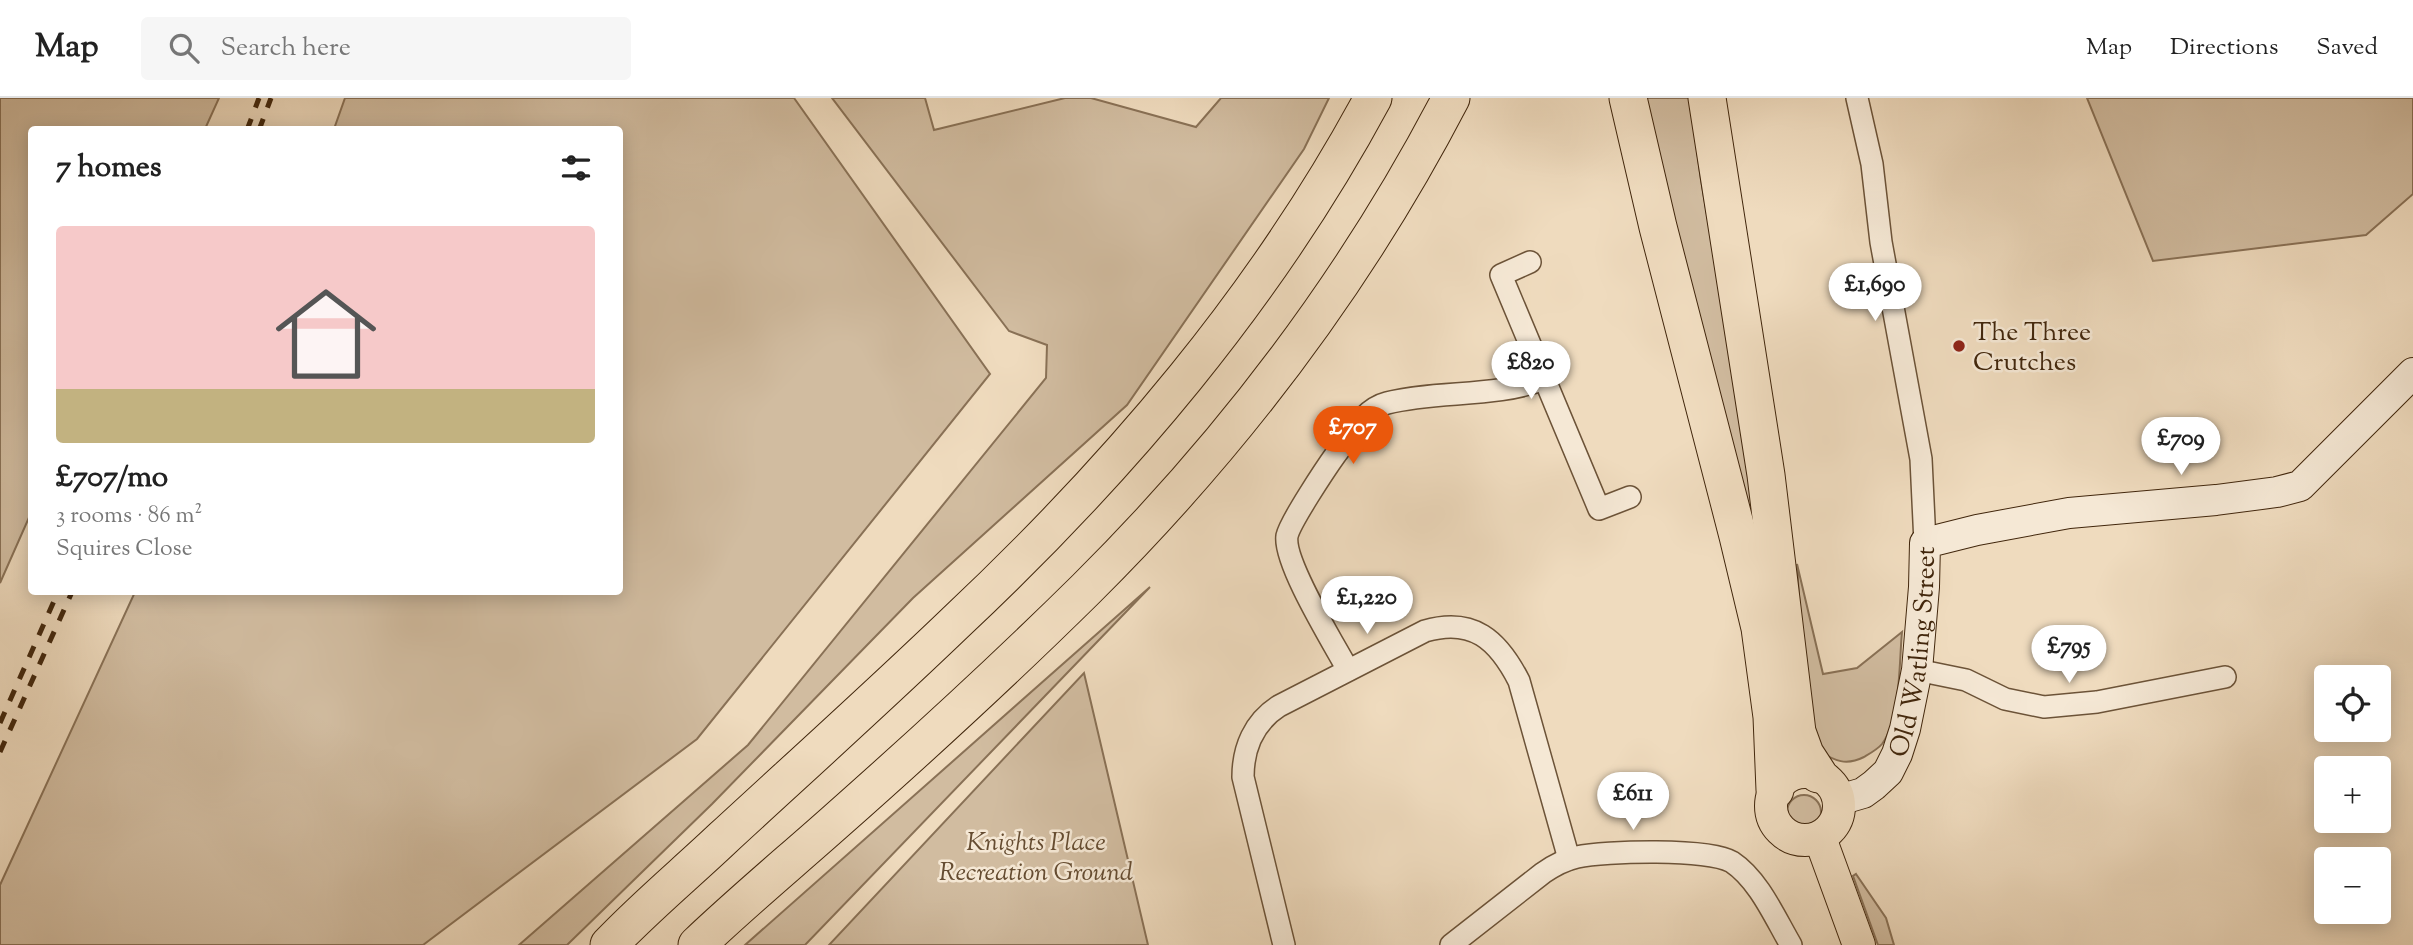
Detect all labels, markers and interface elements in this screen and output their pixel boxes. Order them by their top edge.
search box [141,17,631,80]
text: Map [35,24,99,72]
icon: search [165,29,203,67]
text: Search here [221,30,351,67]
text: Map [2086,31,2132,65]
text: Directions [2170,31,2278,65]
text: Saved [2316,31,2378,65]
text: 7 homes [56,147,161,190]
icon: filters [557,149,595,187]
pin: £1,690 [1818,264,1932,323]
text: £1,690 [1845,269,1905,302]
icon: home [263,271,389,397]
place label: The Three Crutches [1973,315,2091,382]
marker: The Three Crutches [1951,338,1967,354]
pin: £820 [1490,342,1572,401]
text: £820 [1507,347,1555,380]
pin: £707 [1312,406,1394,466]
text: £707 [1329,412,1377,445]
pin: £709 [2140,418,2222,477]
text: £709 [2157,423,2205,456]
text: £707/mo [56,457,168,500]
text: 3 rooms · 86 m² [56,500,202,533]
text: Squires Close [56,533,192,566]
street label: Old Watling Street [1881,546,1946,762]
pin: £1,220 [1310,576,1424,636]
text: £1,220 [1337,582,1397,615]
pin: £795 [2028,626,2110,685]
text: £795 [2047,631,2091,664]
map controls [2314,665,2391,924]
button: locate [2314,665,2391,742]
button: + [2314,756,2391,833]
pin: £611 [1592,772,1674,832]
text: £611 [1613,778,1653,811]
park label: Knights Place Recreation Ground [939,825,1133,892]
button: − [2314,847,2391,924]

